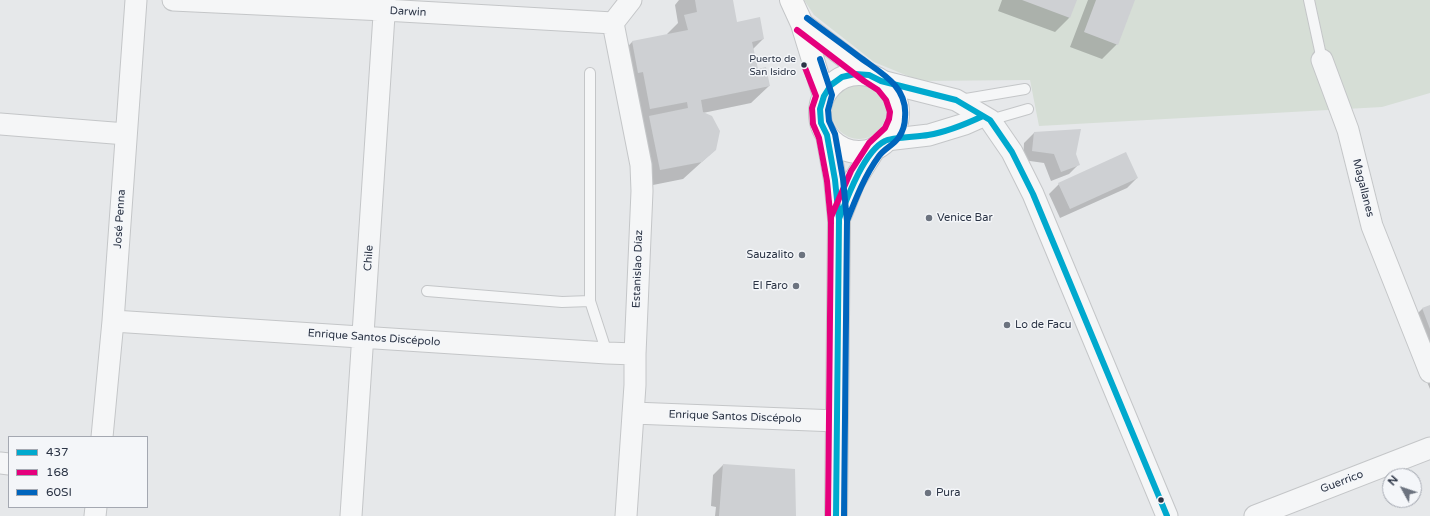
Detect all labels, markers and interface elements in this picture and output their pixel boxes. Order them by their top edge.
street label: Darwin [389,4,427,20]
place label: Puerto de San Isidro [749,53,796,76]
marker: Puerto de San Isidro [799,60,809,70]
street label: Magallanes [1349,157,1377,219]
street label: José Penna [111,189,129,249]
place label: Venice Bar [937,211,993,225]
marker: Venice Bar [924,213,934,223]
street label: Estanislao Díaz [630,230,646,308]
street label: Chile [362,245,376,271]
place label: Sauzalito [746,248,794,262]
marker: Sauzalito [797,250,807,260]
place label: El Faro [753,279,788,293]
marker: El Faro [791,281,801,291]
place label: Lo de Facu [1015,318,1072,332]
marker: Lo de Facu [1002,320,1012,330]
street label: Enrique Santos Discépolo [307,327,441,349]
street label: Enrique Santos Discépolo [668,408,802,426]
legend [8,436,148,508]
text: 437 [46,445,69,459]
text: 168 [46,465,69,479]
street label: Guerrico [1319,468,1365,496]
north arrow [1382,468,1422,508]
text: N [1385,473,1401,488]
text: 60SI [46,485,72,499]
place label: Pura [936,486,960,500]
marker: Pura [923,488,933,498]
unlabelled marker [1156,495,1166,505]

